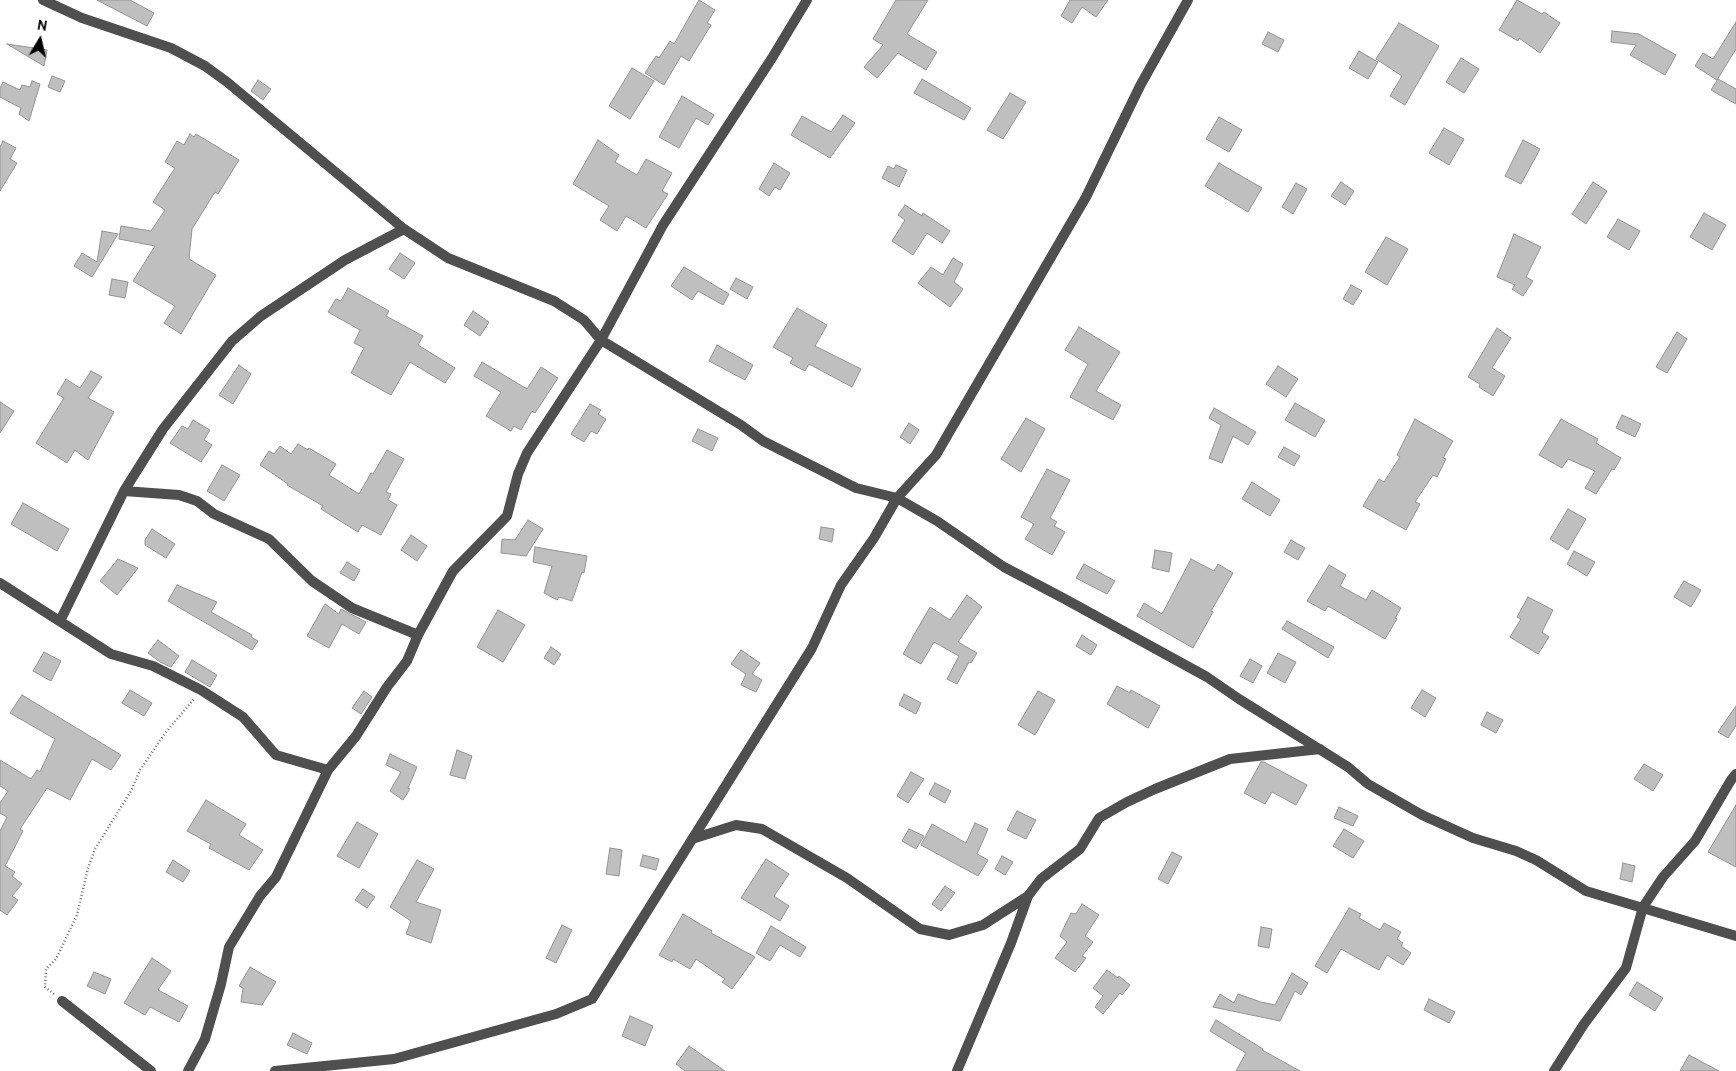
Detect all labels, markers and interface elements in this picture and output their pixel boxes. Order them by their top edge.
north arrow [15,15,65,65]
text: N [36,16,49,35]

